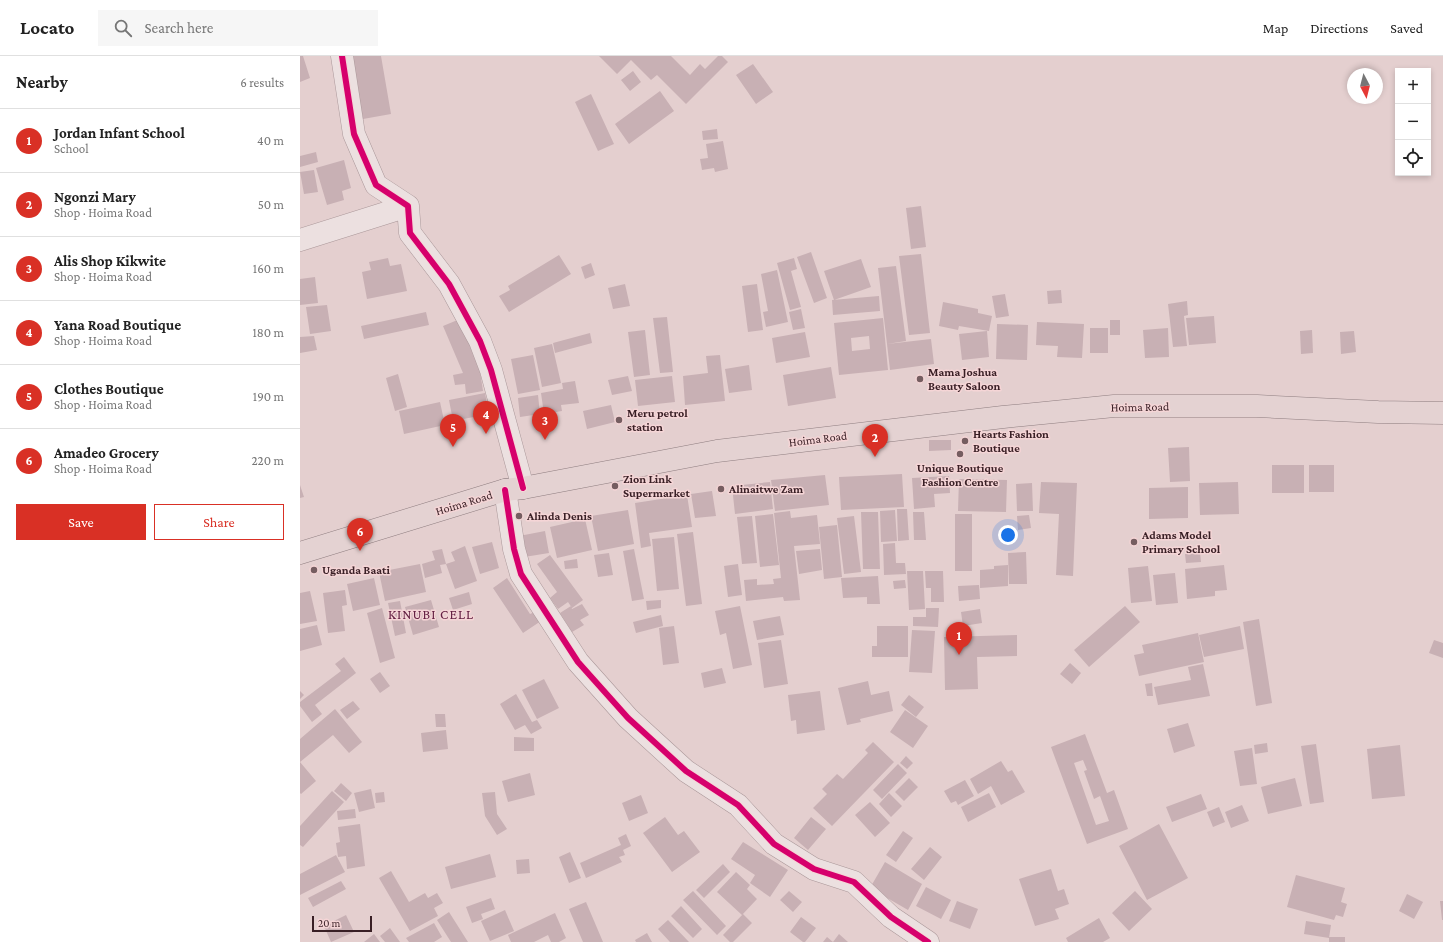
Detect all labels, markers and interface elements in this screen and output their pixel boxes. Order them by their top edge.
search box [98,10,378,46]
text: Locato [20,17,74,38]
icon: search [112,17,134,39]
text: Search here [144,20,213,36]
text: Map [1263,20,1288,36]
text: Directions [1310,20,1368,36]
text: Saved [1390,20,1423,36]
north arrow [1347,68,1383,104]
map controls [1395,68,1431,176]
button: + [1395,68,1431,104]
text: Nearby [16,73,68,92]
text: 6 results [240,75,284,90]
button: − [1395,104,1431,140]
text: Jordan Infant School [54,125,185,141]
text: 1 [27,133,31,148]
text: 40 m [257,133,284,148]
button: locate [1395,140,1431,176]
text: School [54,141,89,156]
text: Ngonzi Mary [54,189,136,205]
text: 2 [26,197,32,212]
text: 50 m [258,197,284,212]
text: Shop · Hoima Road [54,205,152,220]
text: Alis Shop Kikwite [54,253,166,269]
text: 3 [26,261,32,276]
text: 160 m [253,261,284,276]
text: Shop · Hoima Road [54,269,152,284]
text: Yana Road Boutique [54,317,181,333]
text: 4 [25,325,33,340]
text: 180 m [252,325,284,340]
text: Shop · Hoima Road [54,333,152,348]
place label: Mama Joshua Beauty Saloon [928,365,1000,393]
marker: Mama Joshua Beauty Saloon [915,374,925,384]
text: Clothes Boutique [54,381,164,397]
text: 5 [26,389,32,404]
text: 190 m [253,389,284,404]
text: Shop · Hoima Road [54,397,152,412]
street label: Hoima Road [1111,399,1170,415]
pin: 4 [473,401,499,434]
place label: Meru petrol station [627,406,688,434]
pin: 3 [532,407,558,440]
pin: 5 [440,414,466,447]
marker: Meru petrol station [614,415,624,425]
pin: 2 [862,424,888,457]
place label: Hearts Fashion Boutique [973,427,1049,455]
street label: Hoima Road [788,428,849,450]
marker: Hearts Fashion Boutique [960,436,970,446]
text: Amadeo Grocery [54,445,159,461]
marker: Unique Boutique Fashion Centre [955,449,965,459]
text: 6 [25,453,33,468]
text: 220 m [251,453,284,468]
text: Shop · Hoima Road [54,461,152,476]
place label: Unique Boutique Fashion Centre [917,461,1004,489]
place label: Zion Link Supermarket [623,472,690,500]
marker: Zion Link Supermarket [610,481,620,491]
place label: Alinaitwe Zam [728,482,804,496]
marker: Alinaitwe Zam [716,484,726,494]
street label: Hoima Road [434,488,495,518]
button: Save [16,504,146,540]
button: Share [154,504,284,540]
place label: Alinda Denis [526,509,592,523]
marker: Alinda Denis [514,511,524,521]
pin: 6 [347,518,373,551]
your location [998,525,1018,545]
place label: Adams Model Primary School [1141,528,1221,556]
marker: Adams Model Primary School [1129,537,1139,547]
place label: Uganda Baati [322,563,390,577]
marker: Uganda Baati [309,565,319,575]
district label: KINUBI CELL [388,606,474,622]
pin: 1 [946,622,972,655]
scale bar [312,914,372,933]
text: 20 m [318,917,340,929]

